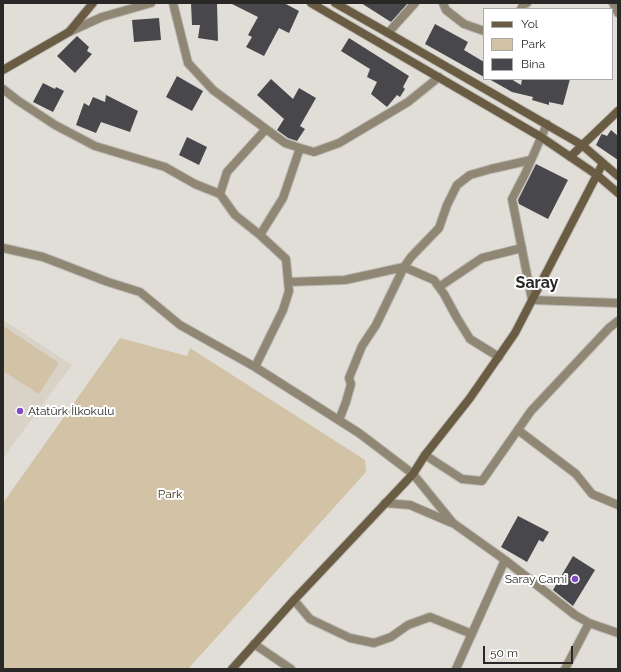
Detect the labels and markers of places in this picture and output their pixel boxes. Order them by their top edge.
place label: Atatürk İlkokulu [28,404,114,418]
marker: Atatürk İlkokulu [15,406,25,416]
place label: Saray Cami [505,572,567,586]
marker: Saray Cami [570,574,580,584]

